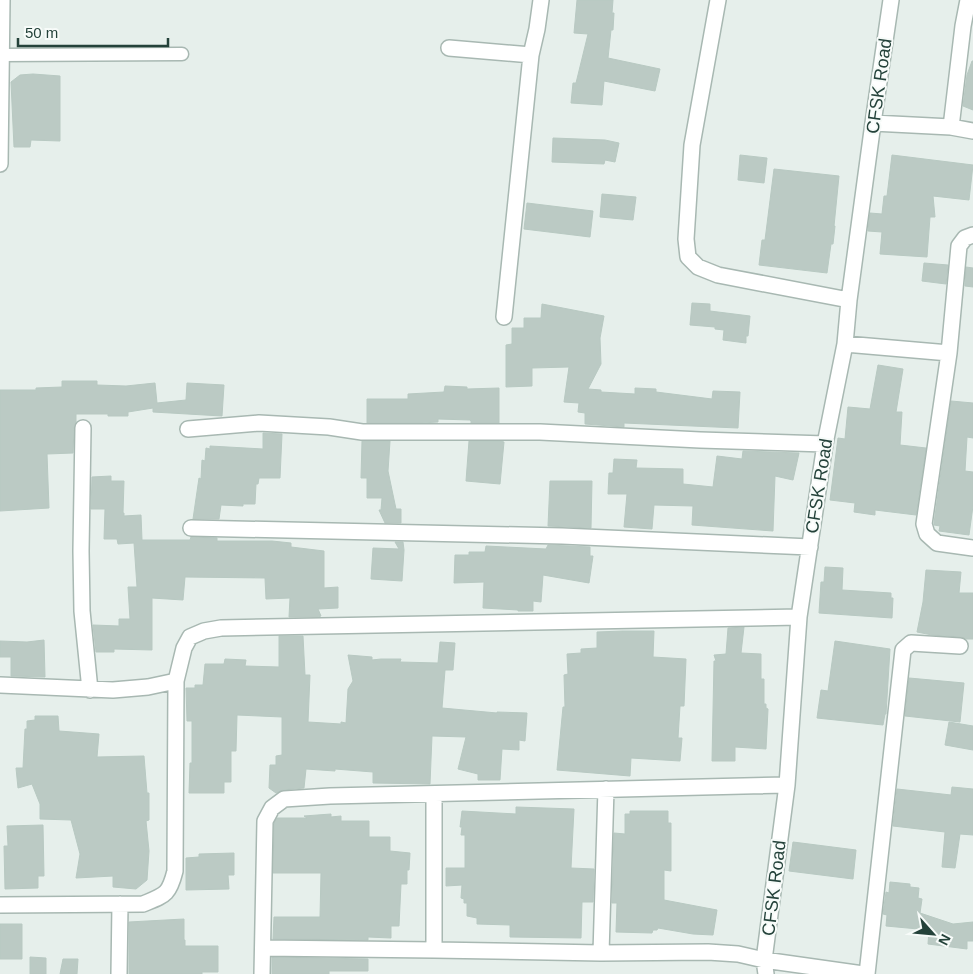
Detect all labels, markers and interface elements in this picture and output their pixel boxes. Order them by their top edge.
scale bar [18,15,168,47]
text: 50 m [25,24,58,41]
street label: CFSK Road [862,37,896,135]
street label: CFSK Road [802,437,836,535]
street label: CFSK Road [758,839,790,937]
north arrow [908,909,958,959]
text: N [935,932,954,948]

